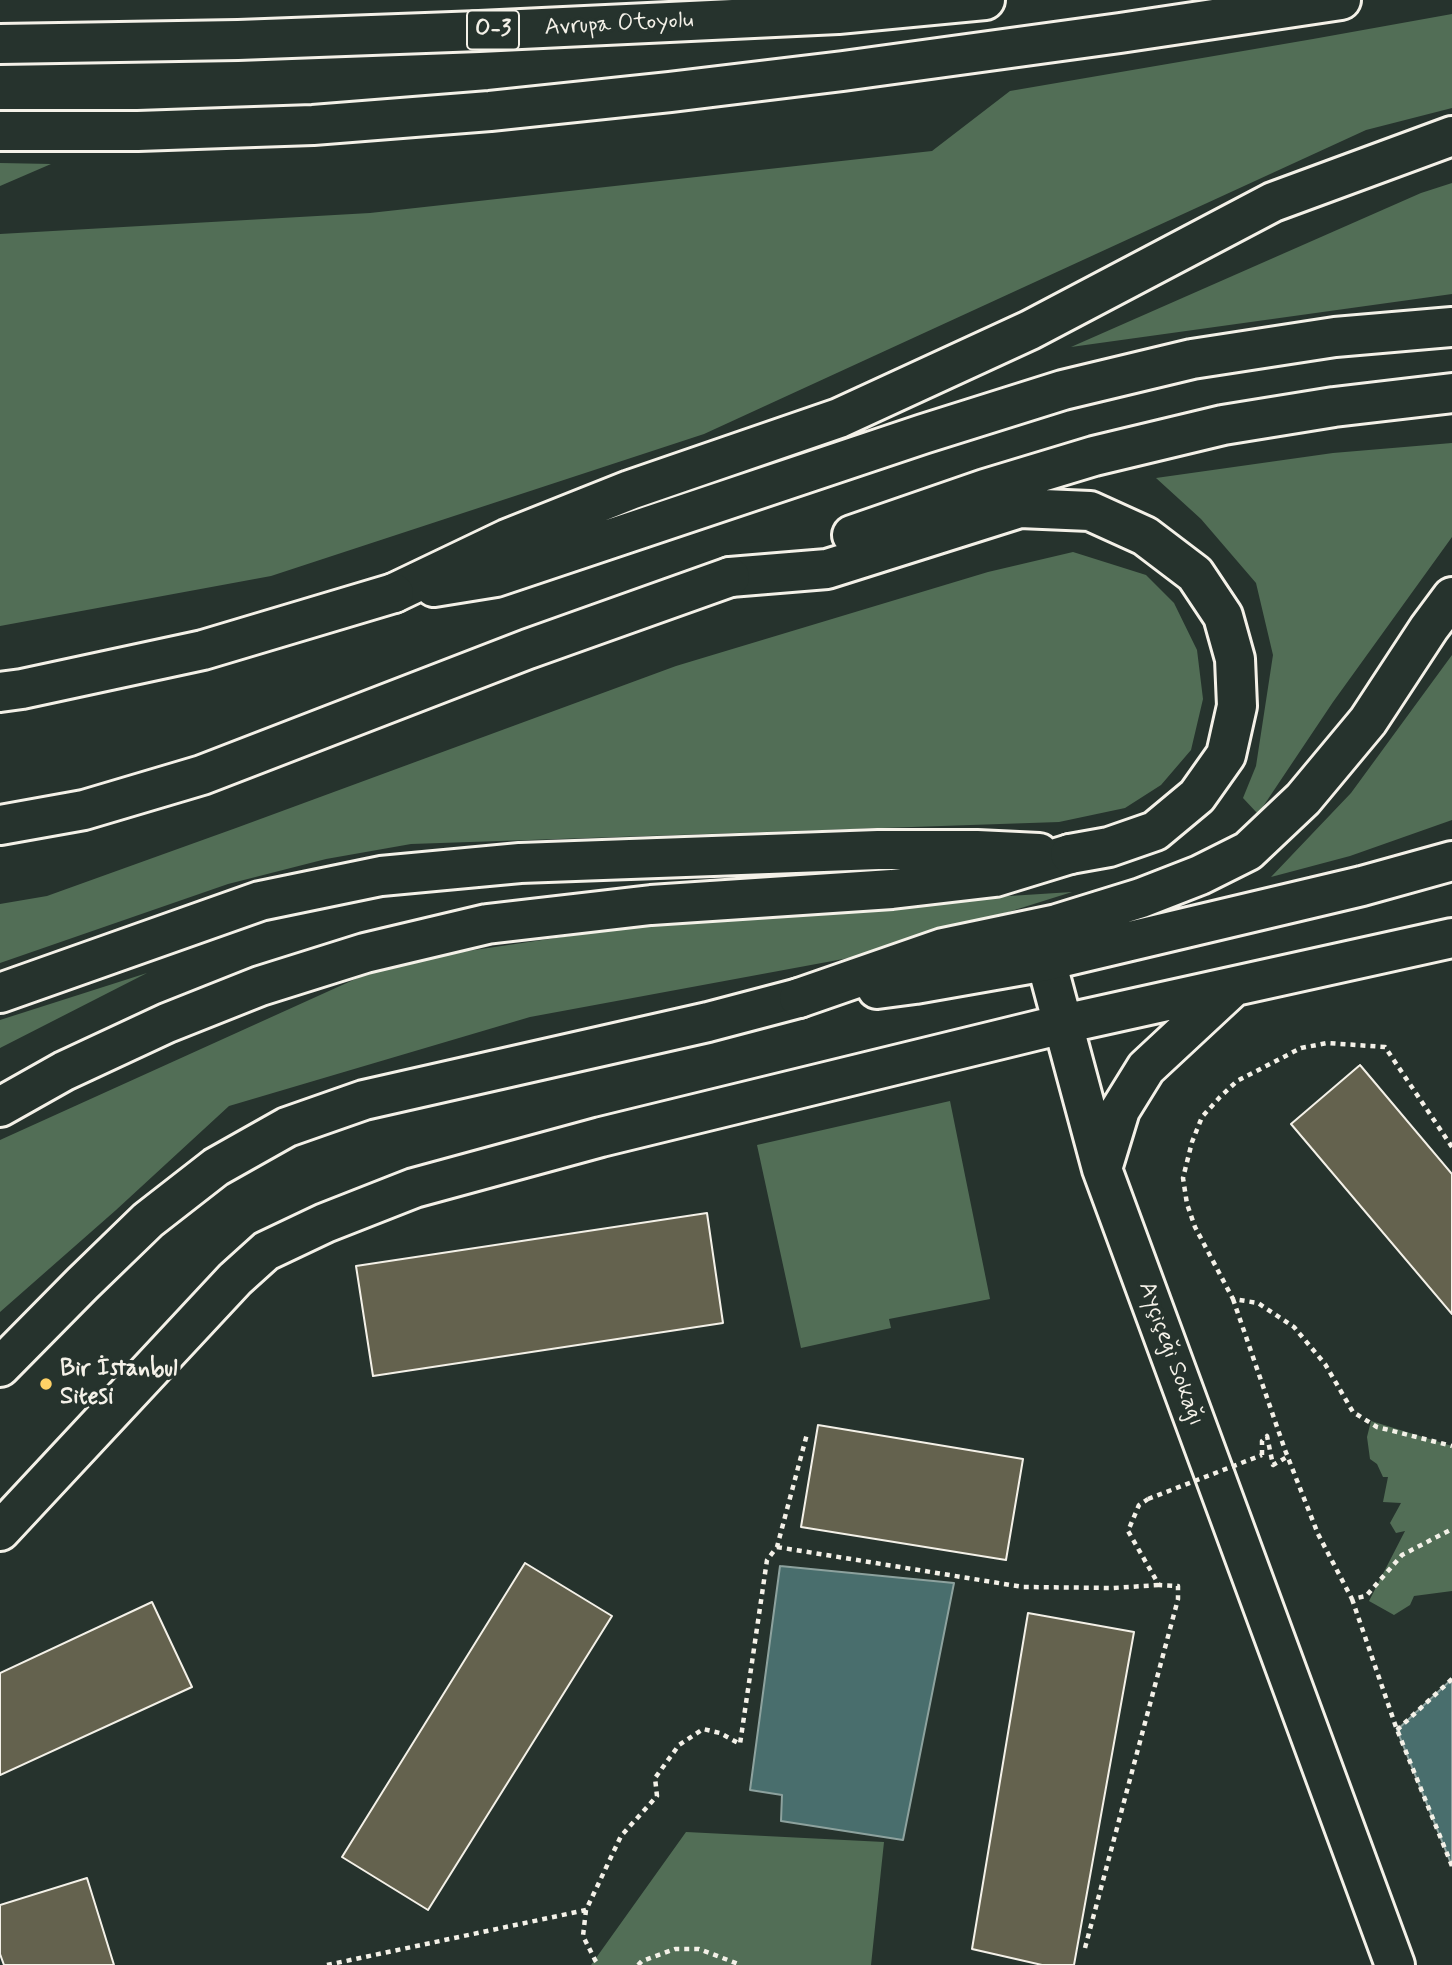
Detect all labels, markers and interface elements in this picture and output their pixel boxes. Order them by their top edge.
street label: Avrupa Otoyolu [544,7,694,43]
road number: O-3 [467,10,519,50]
street label: Ayçiçeği Sokağı [1131,1278,1209,1430]
place label: Bir İstanbul Sitesi [60,1356,178,1412]
marker: Bir İstanbul Sitesi [38,1376,54,1392]

